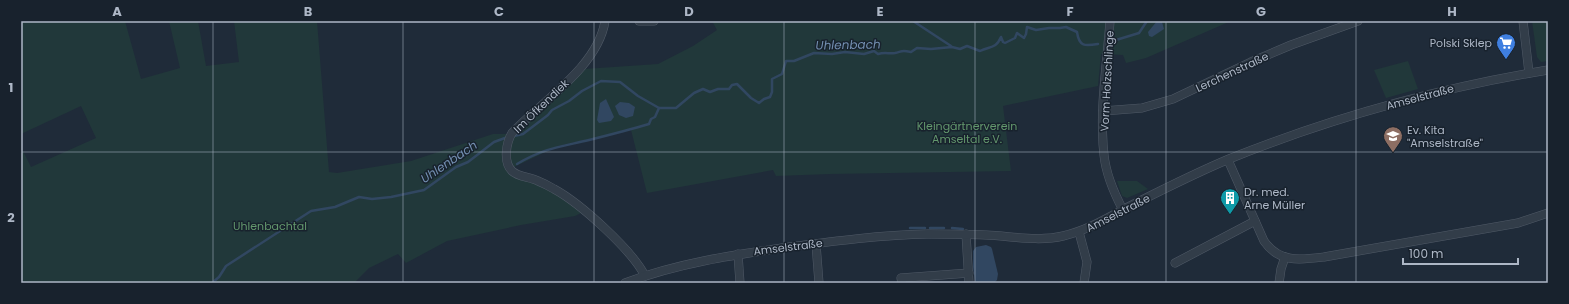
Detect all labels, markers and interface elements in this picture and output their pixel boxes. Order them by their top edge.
text: A [112,2,122,21]
text: B [304,2,313,21]
text: C [494,2,504,21]
text: D [684,2,694,21]
text: E [876,2,884,21]
text: F [1066,2,1074,21]
text: G [1256,2,1266,21]
text: H [1447,2,1457,21]
street label: Vorm Holzschlinge [1096,30,1118,132]
supermarket icon: Polski Sklep [1495,32,1517,60]
water label: Uhlenbach [815,35,881,54]
place label: Polski Sklep [1430,35,1492,51]
street label: Lerchenstraße [1193,48,1271,96]
street label: Im Öfkendiek [510,75,572,137]
text: 1 [9,78,13,97]
street label: Amselstraße [1384,80,1456,114]
park label: Kleingärtnerverein Amseltal e.V. [917,118,1017,147]
place label: Ev. Kita "Amselstraße" [1407,122,1483,151]
school or university icon: Ev. Kita "Amselstraße" [1382,125,1404,153]
water label: Uhlenbach [417,136,480,187]
place label: Dr. med. Arne Müller [1244,184,1305,213]
building icon: Dr. med. Arne Müller [1219,187,1241,215]
street label: Amselstraße [1083,190,1153,236]
text: 2 [7,208,15,227]
park label: Uhlenbachtal [233,218,307,234]
street label: Amselstraße [752,235,824,259]
scale bar [1403,240,1518,266]
text: 100 m [1409,245,1443,262]

